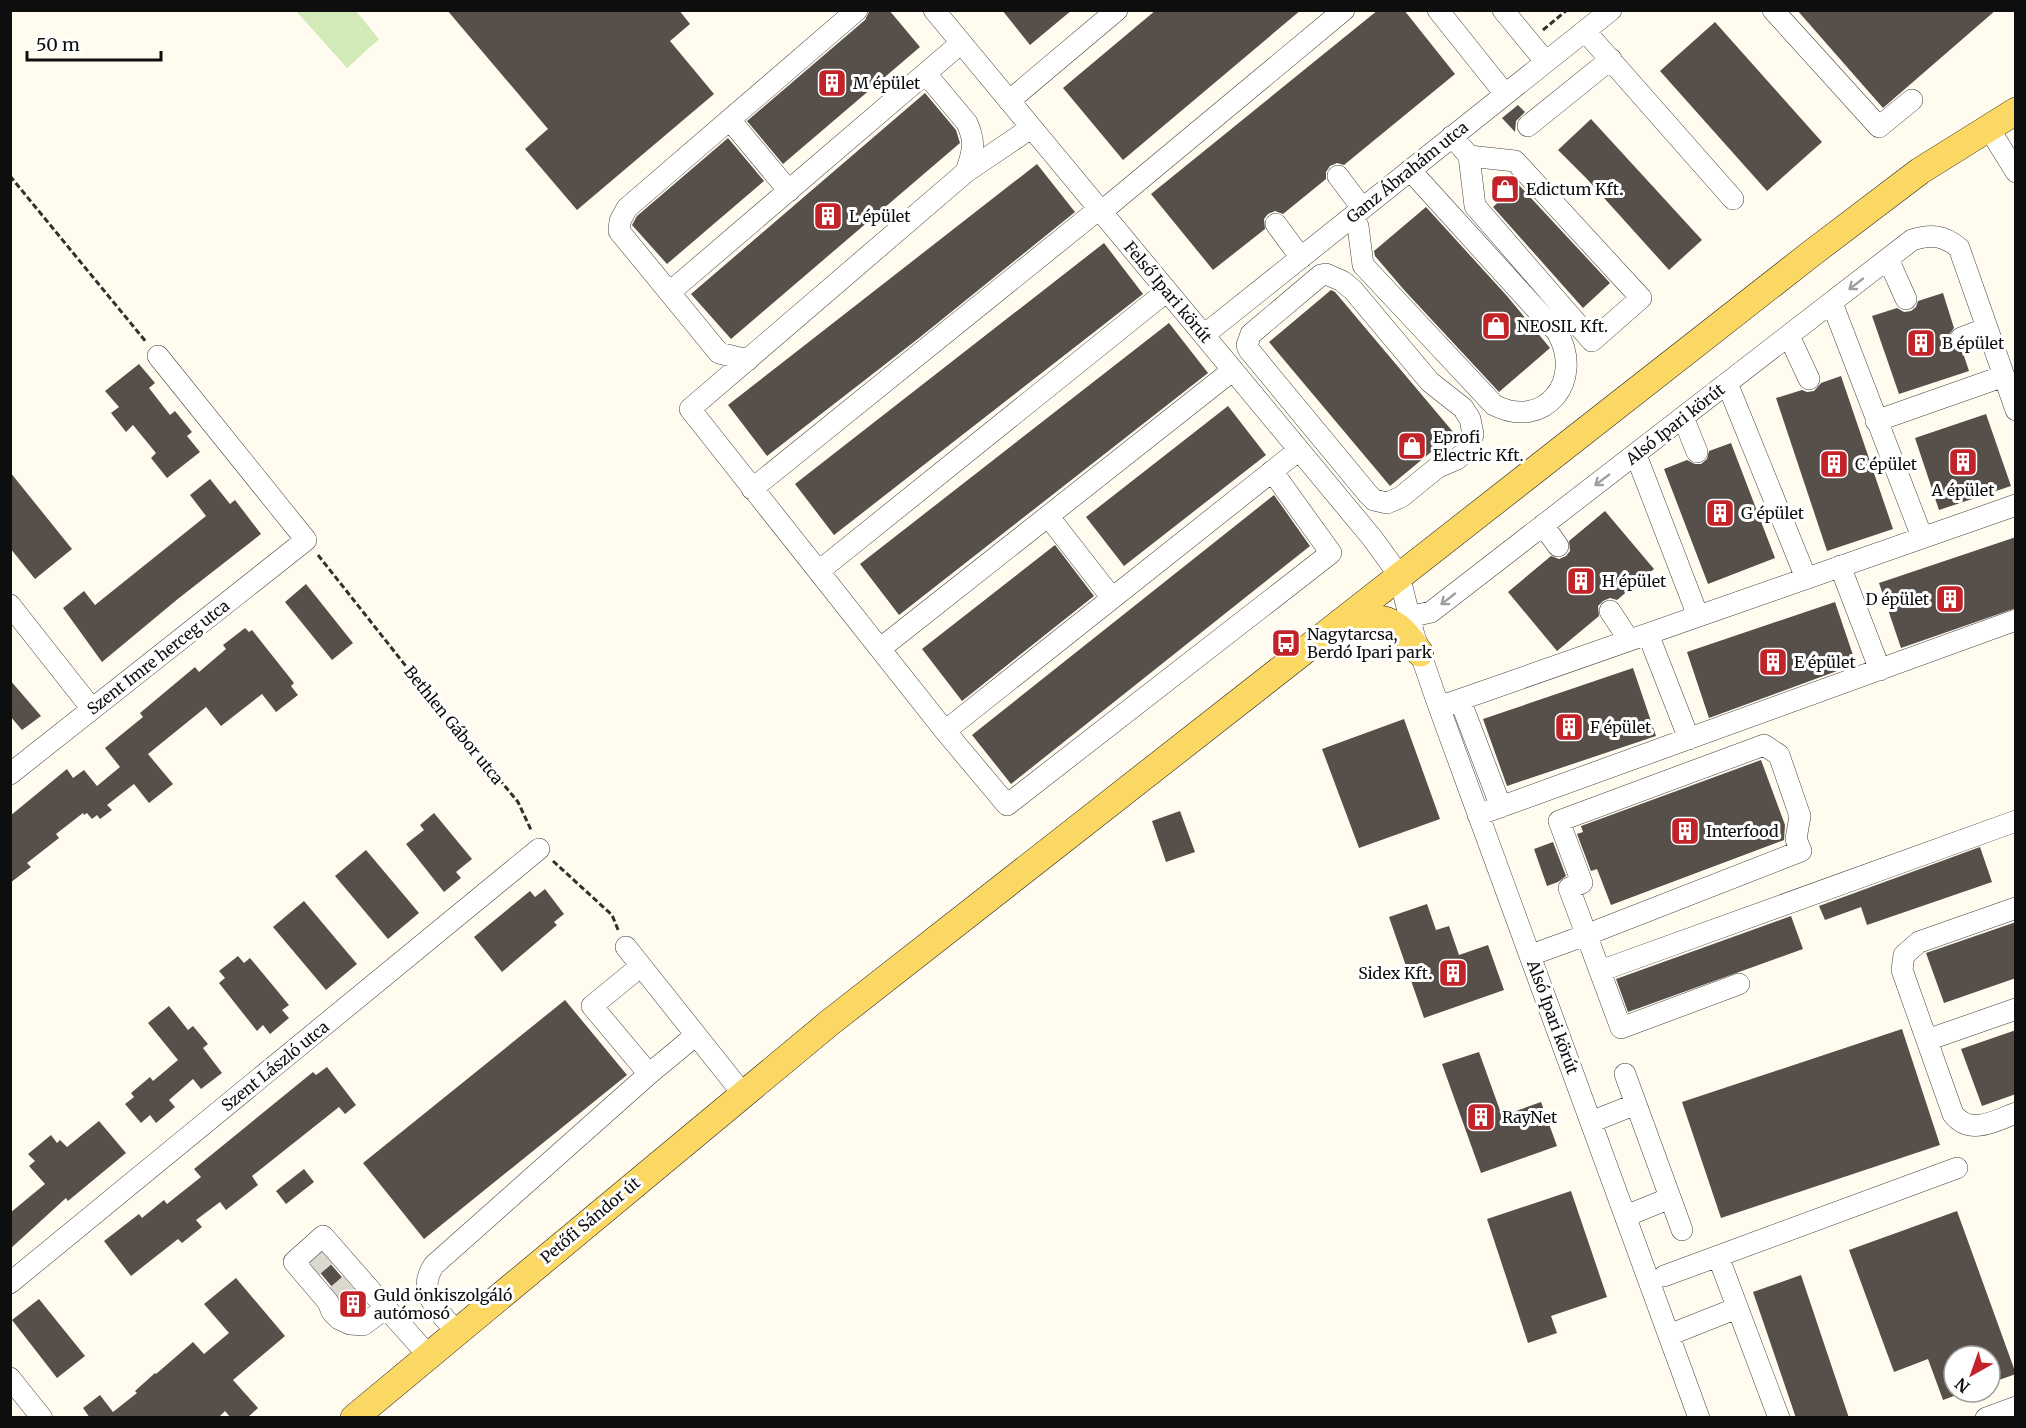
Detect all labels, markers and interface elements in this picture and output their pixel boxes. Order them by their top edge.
scale bar [27,24,160,62]
text: 50 m [36,33,80,56]
building icon: M épület [816,67,848,99]
place label: M épület [853,73,921,93]
street label: Ganz Ábrahám utca [1342,117,1472,227]
shop icon: Edictum Kft. [1489,173,1521,205]
place label: Edictum Kft. [1526,179,1623,199]
building icon: L épület [812,200,844,232]
place label: L épület [849,206,911,226]
street label: Felső Ipari körút [1120,237,1217,347]
one-way arrow [1849,277,1865,290]
shop icon: NEOSIL Kft. [1480,310,1512,342]
place label: NEOSIL Kft. [1517,316,1608,336]
building icon: B épület [1905,327,1937,359]
place label: B épület [1942,333,2005,353]
street label: Alsó Ipari körút [1621,379,1729,469]
place label: Eprofi Electric Kft. [1433,427,1524,465]
shop icon: Eprofi Electric Kft. [1396,430,1428,462]
building icon: A épület [1947,446,1979,478]
building icon: C épület [1818,448,1850,480]
place label: C épület [1855,454,1918,474]
one-way arrow [1595,474,1611,486]
place label: A épület [1931,480,1995,500]
building icon: G épület [1704,497,1736,529]
place label: G épület [1741,503,1805,523]
building icon: H épület [1565,565,1597,597]
place label: H épület [1602,571,1667,591]
building icon: D épület [1934,583,1966,615]
place label: D épület [1865,589,1930,609]
one-way arrow [1440,593,1456,606]
street label: Szent Imre herceg utca [83,595,233,719]
place label: Nagytarcsa, Berdó Ipari park [1307,624,1433,662]
bus stop icon: Nagytarcsa, Berdó Ipari park [1270,627,1302,659]
building icon: E épület [1757,646,1789,678]
place label: E épület [1794,652,1856,672]
street label: Bethlen Gábor utca [400,662,508,789]
building icon: F épület [1553,711,1585,743]
place label: F épület [1590,717,1652,737]
building icon: Interfood [1669,815,1701,847]
place label: Interfood [1706,821,1779,841]
street label: Alsó Ipari körút [1523,956,1583,1078]
building icon: Sidex Kft. [1437,957,1469,989]
place label: Sidex Kft. [1358,963,1432,983]
street label: Szent László utca [217,1016,333,1115]
building icon: RayNet [1465,1101,1497,1133]
place label: RayNet [1502,1107,1558,1127]
street label: Petőfi Sándor út [536,1172,644,1267]
place label: Guld önkiszolgáló autómosó [374,1285,512,1323]
building icon: Guld önkiszolgáló autómosó [337,1288,369,1320]
north arrow [1942,1344,2002,1404]
text: N [1951,1374,1974,1397]

